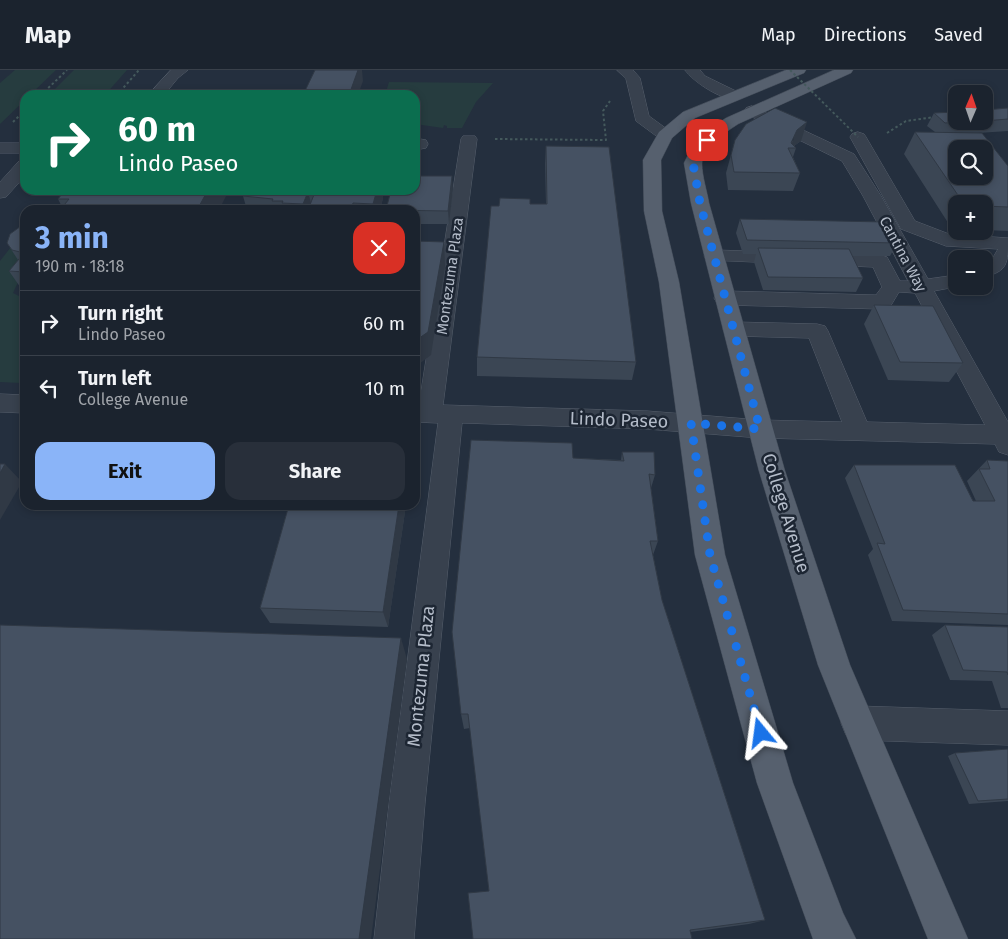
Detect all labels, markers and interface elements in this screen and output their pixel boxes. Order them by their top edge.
text: Map [25,21,71,49]
text: Map [761,24,796,46]
text: Directions [824,24,906,46]
text: Saved [934,24,983,46]
north arrow [948,85,992,130]
map controls [948,85,993,295]
text: 60 m [118,108,196,150]
icon: right [35,110,100,175]
pin [686,119,728,161]
icon: arrive [693,126,721,154]
button: search [948,140,993,185]
text: Lindo Paseo [118,150,238,177]
button: + [948,195,993,240]
street label: Cantina Way [876,213,931,295]
street label: Montezuma Plaza [433,216,467,336]
text: 3 min [35,220,109,256]
button: close [353,222,405,274]
button: − [948,250,993,295]
text: 190 m · 18:18 [35,257,124,276]
text: Turn right [78,302,163,325]
icon: right [35,309,63,337]
text: 60 m [363,312,405,335]
text: Lindo Paseo [78,325,166,344]
text: Turn left [78,367,152,390]
icon: left [35,374,63,402]
text: 10 m [365,377,405,400]
text: College Avenue [78,390,188,409]
street label: Lindo Paseo [569,407,669,433]
button: Exit [35,442,215,500]
button: Share [225,442,405,500]
street label: College Avenue [757,451,815,575]
street label: Montezuma Plaza [403,604,439,748]
position arrow [734,706,786,758]

